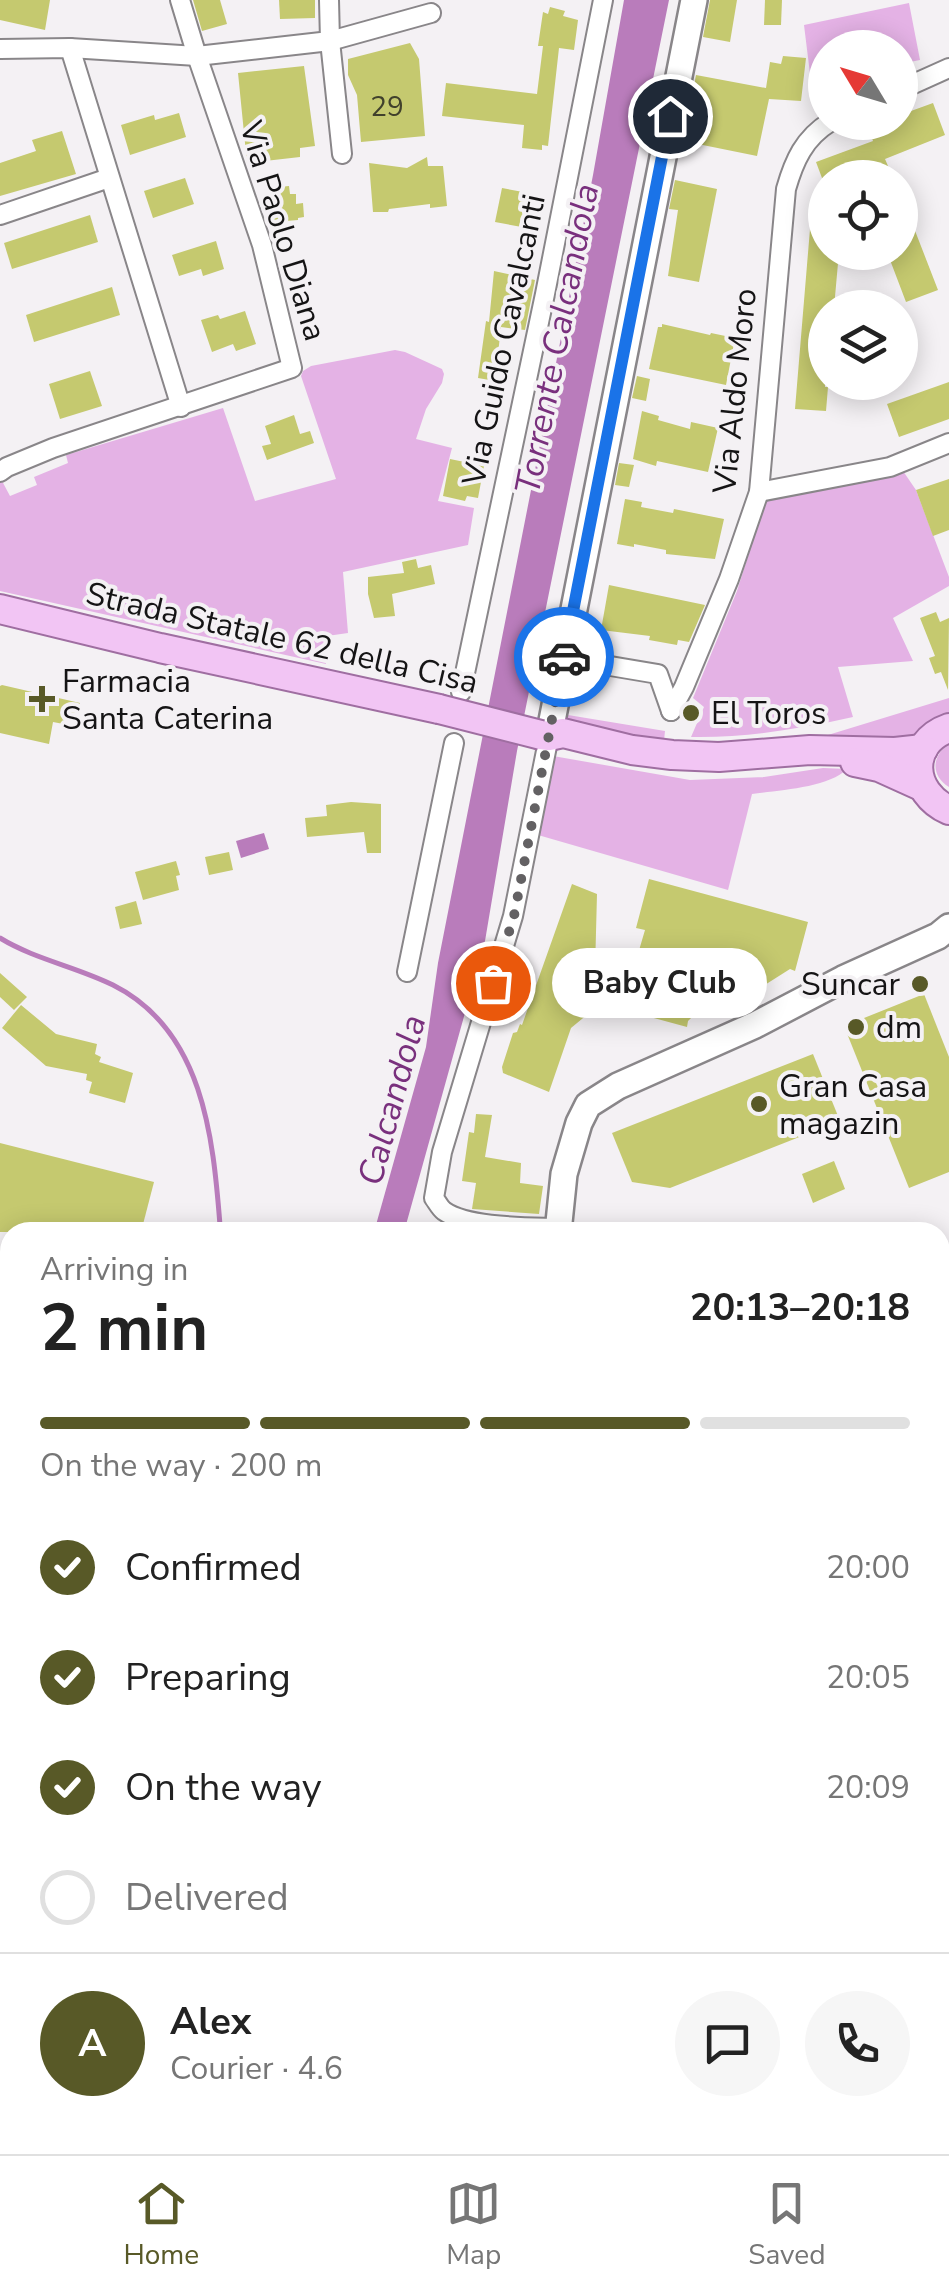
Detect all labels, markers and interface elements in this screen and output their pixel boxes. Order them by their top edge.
north arrow [808,30,918,140]
map controls [808,30,918,400]
pin [628,74,713,159]
house number: 29 [370,88,404,126]
icon: home [643,89,698,144]
street label: Via Paolo Diana [229,115,337,346]
button: locate [808,160,918,270]
water label: Torrente Calcandola [504,179,610,499]
street label: Via Guido Cavalcanti [452,190,556,491]
street label: Via Aldo Moro [703,286,767,497]
button: layers [808,290,918,400]
street label: Strada Statale 62 della Cisa [82,572,482,704]
courier [514,607,614,707]
icon: car [537,630,592,685]
place label: Farmacia Santa Caterina [62,660,273,740]
marker: Farmacia Santa Caterina [31,688,53,710]
place label: El Toros [711,692,826,735]
marker: El Toros [680,702,702,724]
pin [451,941,536,1026]
callout: Baby Club [553,948,768,1018]
icon: bag [466,956,521,1011]
text: Baby Club [583,961,736,1004]
place label: Suncar [801,963,901,1006]
marker: Suncar [909,973,931,995]
place label: dm [876,1006,922,1049]
water label: Calcandola [347,1009,437,1191]
marker: dm [845,1016,867,1038]
place label: Gran Casa magazin [779,1065,927,1145]
marker: Gran Casa magazin [748,1093,770,1115]
text: Arriving in [40,1248,188,1291]
text: 20:13–20:18 [690,1282,910,1333]
text: 2 min [40,1284,208,1373]
text: On the way · 200 m [40,1444,322,1487]
icon: check [40,1540,95,1595]
text: Confirmed [125,1542,302,1593]
text: 20:00 [826,1546,910,1589]
icon: check [40,1650,95,1705]
text: Preparing [125,1652,291,1703]
text: 20:05 [826,1656,910,1699]
icon: check [40,1760,95,1815]
text: On the way [125,1762,321,1813]
text: 20:09 [826,1766,910,1809]
text: Delivered [125,1872,289,1923]
button: chat [675,1991,780,2096]
button: phone [805,1991,910,2096]
text: Alex [170,1996,251,2047]
text: A [78,2018,107,2069]
text: Courier · 4.6 [170,2047,343,2090]
tab: Home [123,2176,199,2274]
tab: Map [446,2176,501,2274]
tab: Saved [748,2176,826,2274]

